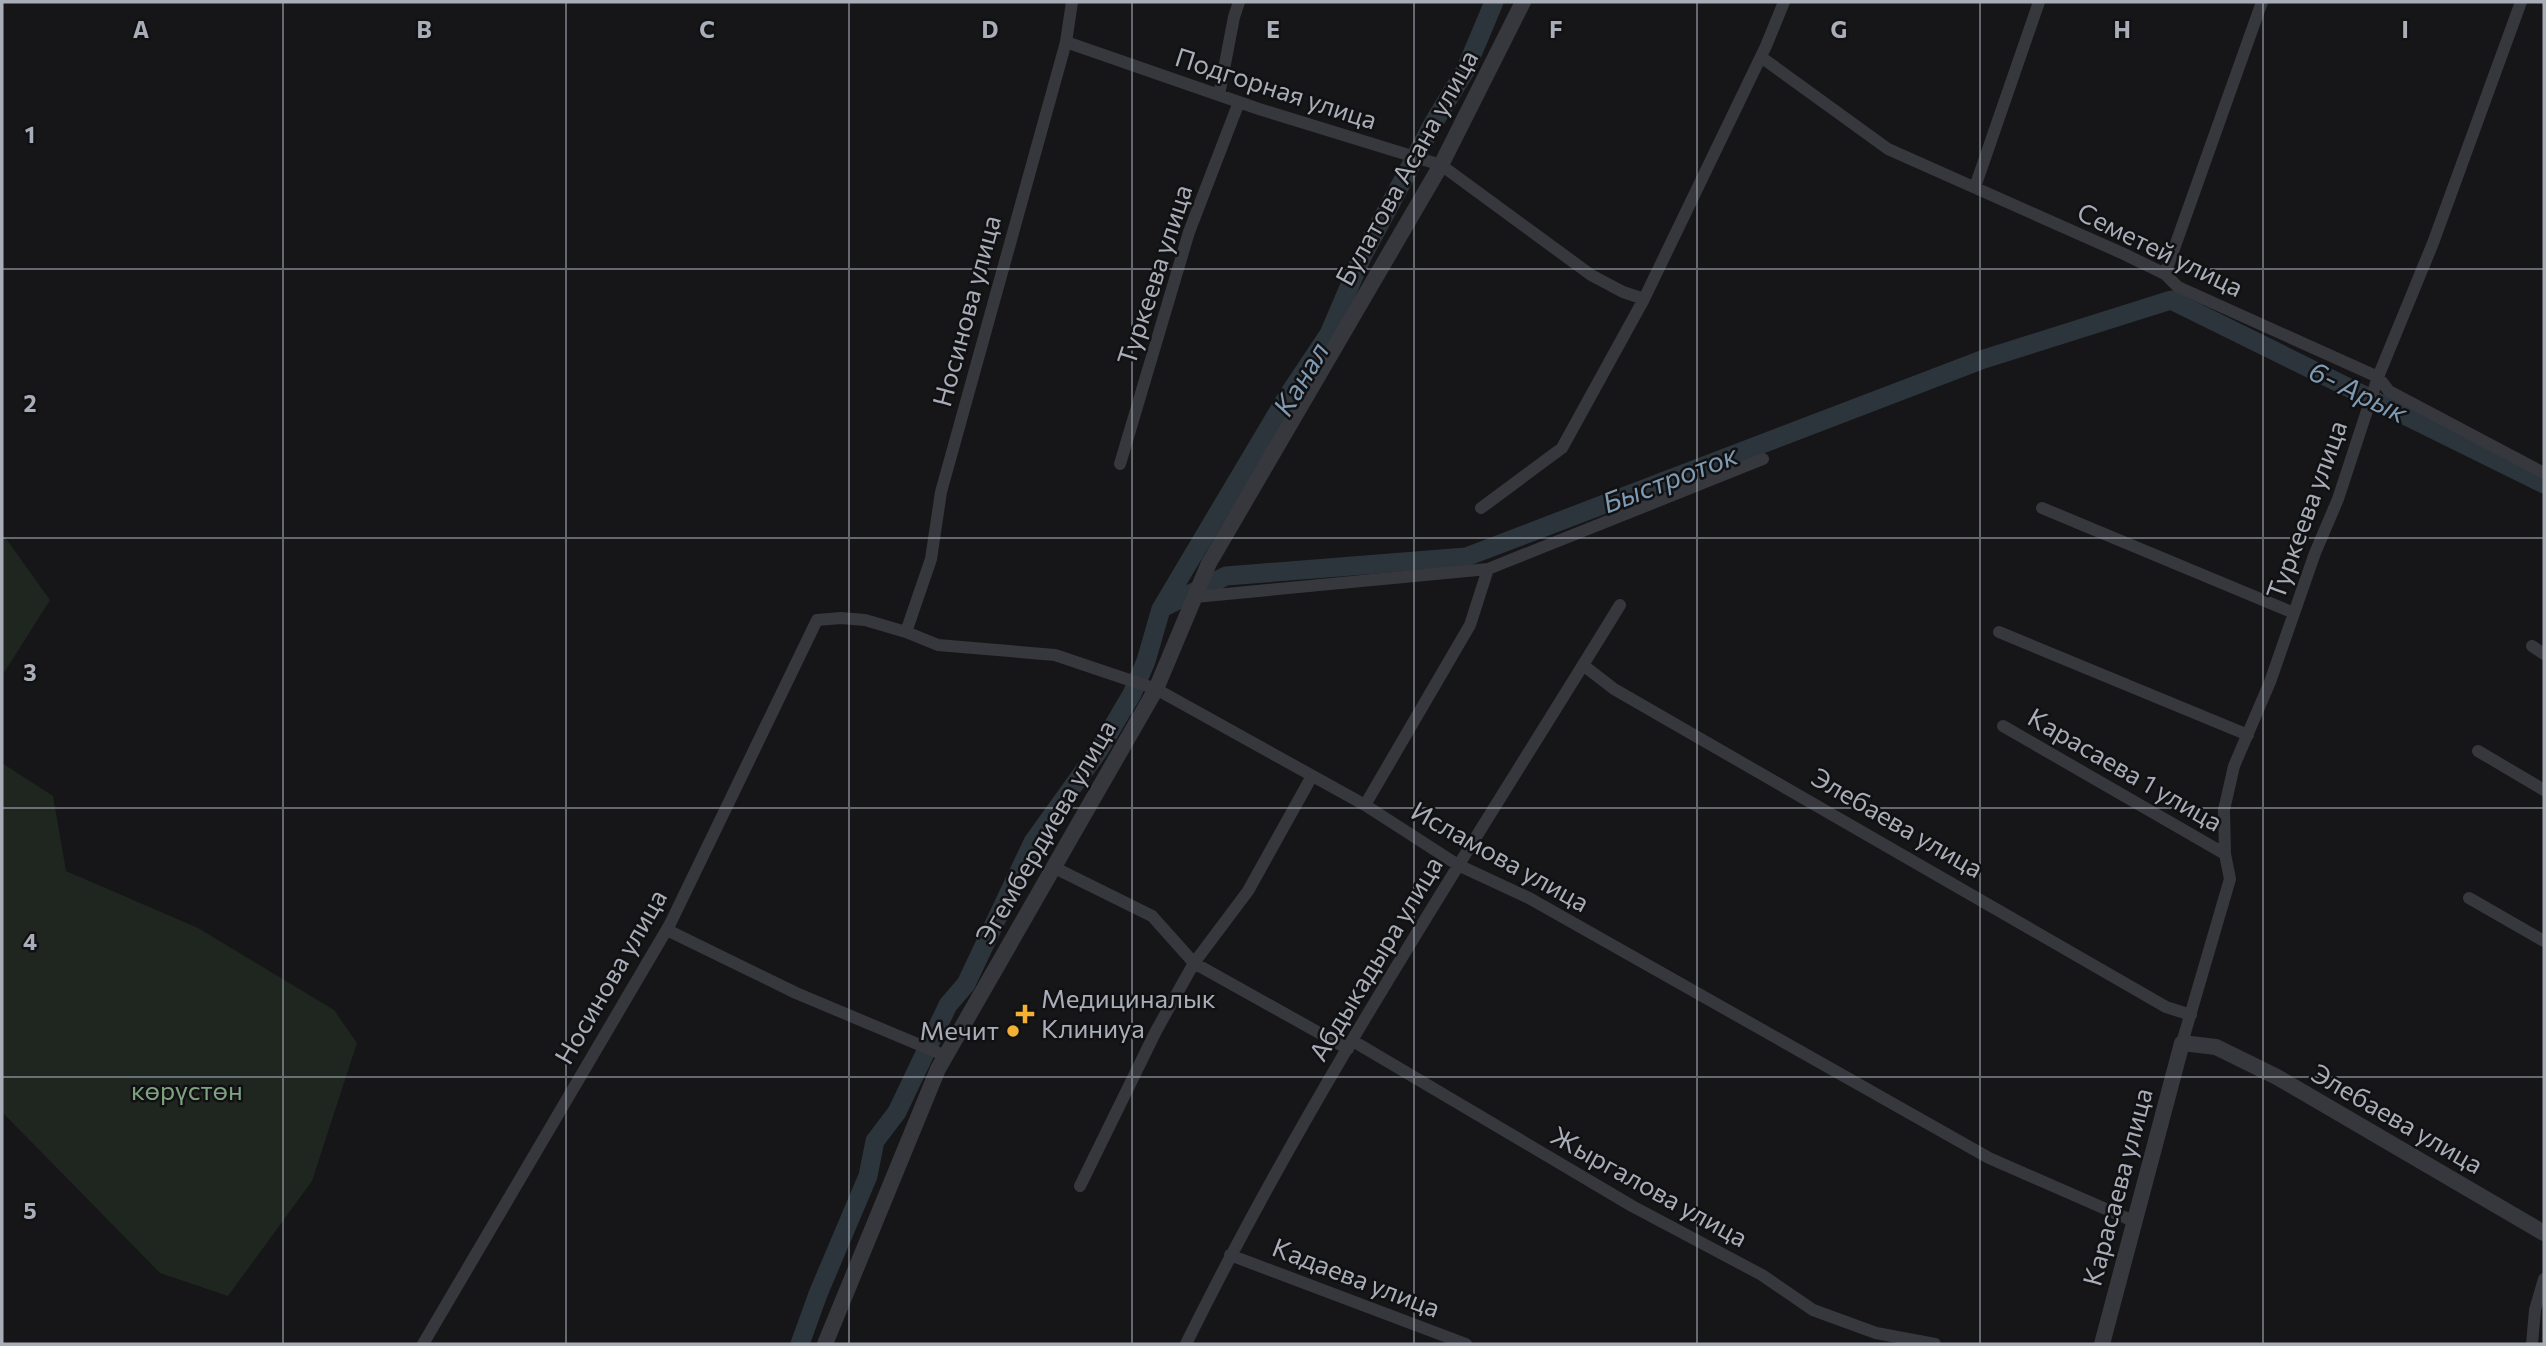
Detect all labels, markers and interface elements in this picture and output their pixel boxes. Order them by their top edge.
text: A [133,15,150,43]
text: B [416,15,432,43]
text: C [699,15,715,43]
text: D [982,15,999,43]
text: E [1266,15,1280,43]
text: F [1549,15,1563,43]
text: G [1831,15,1847,43]
text: H [2113,15,2131,43]
text: I [2401,15,2409,43]
street label: Подгорная улица [1172,40,1381,135]
street label: Булатова Асана улица [1328,44,1483,291]
text: 1 [25,120,35,148]
street label: Туркеева улица [1110,180,1197,369]
street label: Семетей улица [2073,195,2249,302]
street label: Носинова улица [925,212,1006,410]
water label: Канал [1265,335,1335,422]
water label: 6- Арык [2304,353,2414,430]
text: 2 [23,389,37,417]
street label: Туркеева улица [2259,416,2352,603]
water label: Быстроток [1597,436,1743,519]
text: 3 [23,658,37,686]
street label: Карасаева 1 улица [2023,700,2228,837]
street label: Эгембердиева улица [968,714,1121,949]
street label: Элебаева улица [1807,760,1989,883]
street label: Исламова улица [1406,794,1595,917]
street label: Абдыкадыра улица [1301,850,1448,1066]
street label: Носинова улица [547,883,672,1069]
text: 4 [23,927,37,955]
place label: Медициналык Клиниуа [1041,982,1216,1043]
marker: Медициналык Клиниуа [1015,1004,1035,1024]
place label: Мечит [920,1014,999,1045]
marker: Мечит [1005,1023,1021,1039]
street label: Элебаева улица [2307,1056,2489,1179]
park label: көрүстөн [131,1074,243,1105]
street label: Карасаева улица [2075,1085,2158,1289]
street label: Жыргалова улица [1546,1119,1753,1252]
text: 5 [23,1196,37,1224]
street label: Кадаева улица [1268,1230,1445,1323]

